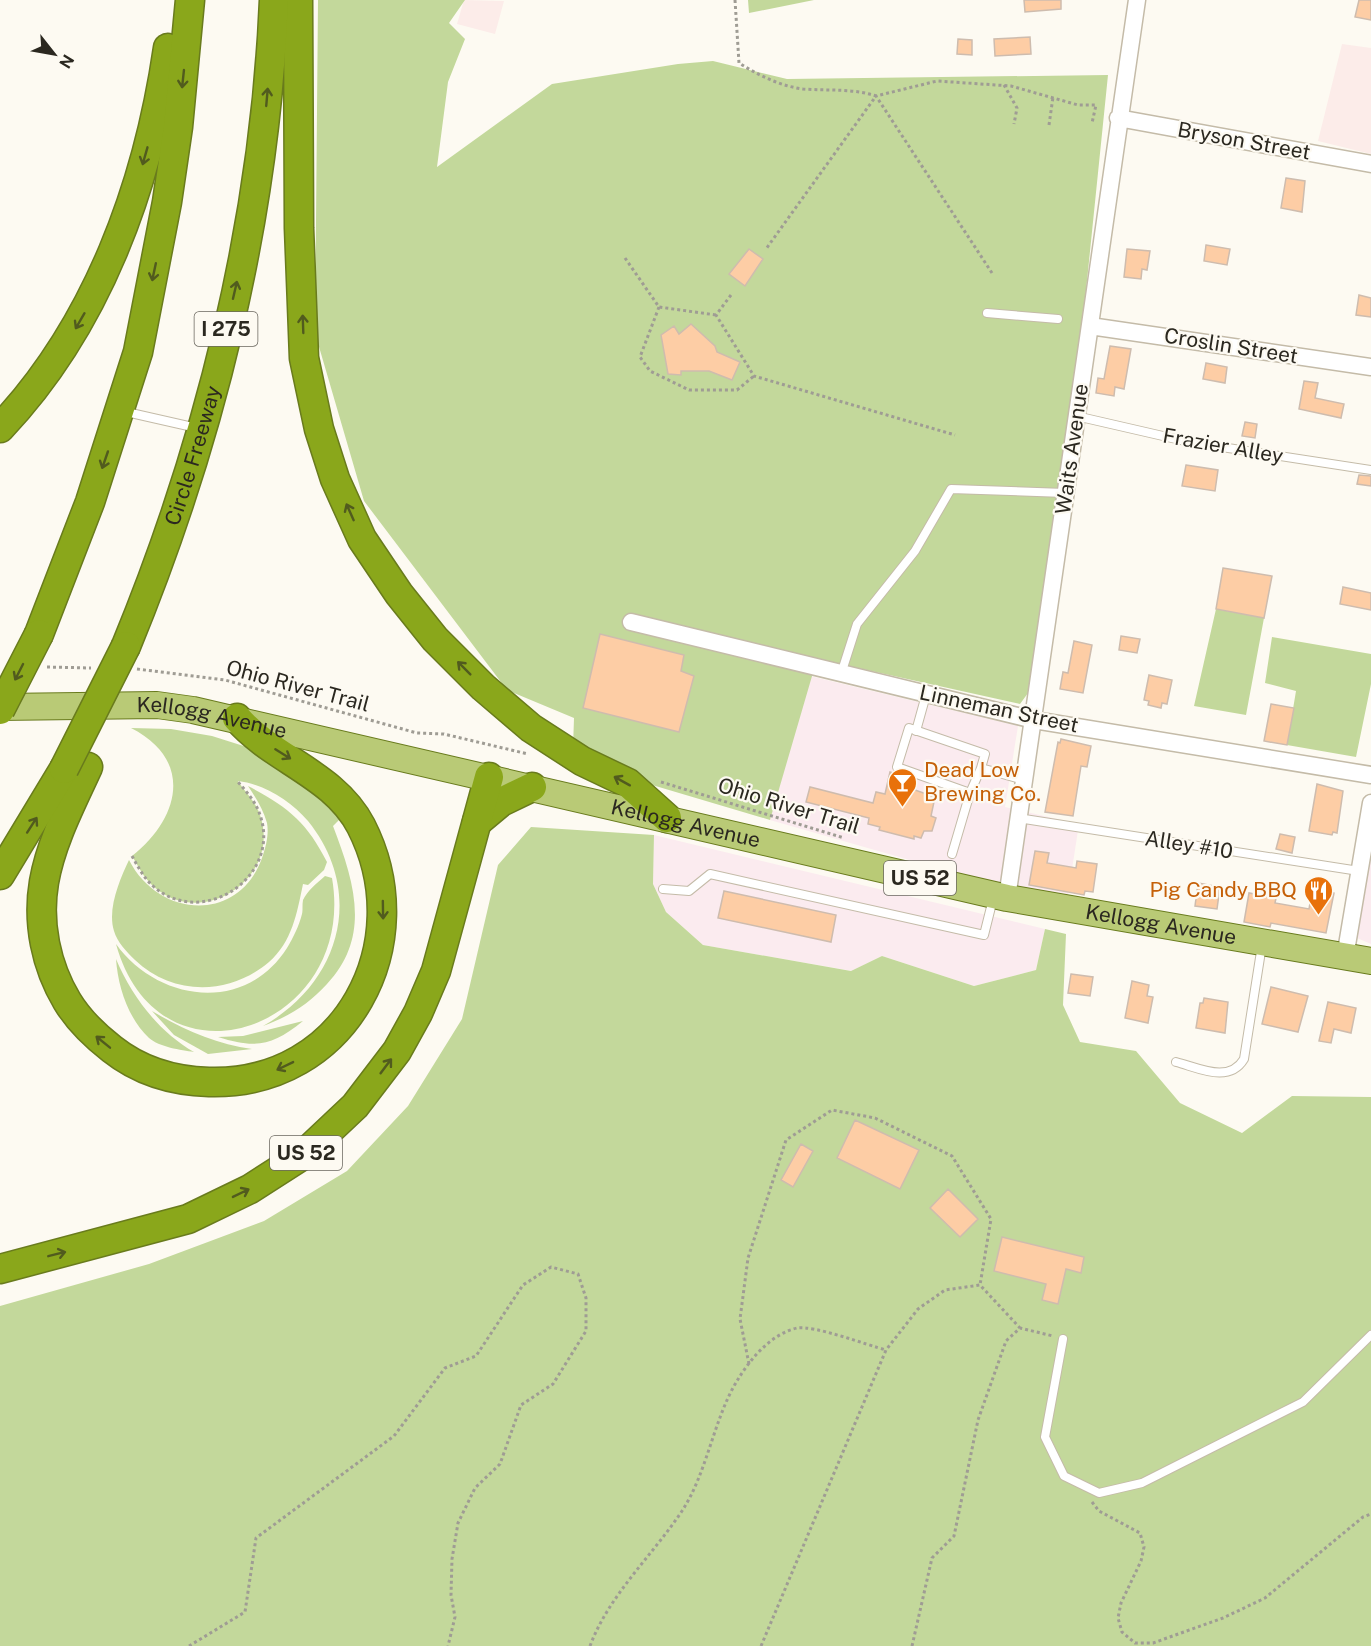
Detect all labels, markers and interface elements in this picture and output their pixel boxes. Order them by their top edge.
north arrow [24,24,84,84]
text: N [55,51,78,72]
one-way arrow [178,69,189,89]
one-way arrow [261,88,272,108]
street label: Bryson Street [1176,117,1313,165]
one-way arrow [138,146,150,165]
one-way arrow [148,262,159,281]
one-way arrow [230,280,242,299]
one-way arrow [74,311,85,329]
road number: I 275 [194,312,258,346]
one-way arrow [297,315,308,335]
street label: Croslin Street [1162,323,1300,368]
street label: Waits Avenue [1050,382,1093,516]
street label: Circle Freeway [159,383,225,529]
street label: Frazier Alley [1161,423,1285,468]
one-way arrow [98,451,109,469]
one-way arrow [343,503,354,521]
street label: Ohio River Trail [224,654,372,717]
one-way arrow [457,661,472,676]
one-way arrow [13,663,25,681]
street label: Linneman Street [917,679,1081,738]
street label: Kellogg Avenue [137,692,289,743]
one-way arrow [274,748,291,760]
place label: Dead Low Brewing Co. [924,757,1041,806]
bar icon: Dead Low Brewing Co. [887,766,919,808]
street label: Ohio River Trail [715,772,863,839]
one-way arrow [614,775,631,787]
street label: Kellogg Avenue [609,794,763,853]
one-way arrow [25,817,38,834]
street label: Alley #10 [1143,825,1235,864]
road number: US 52 [884,861,956,895]
restaurant icon: Pig Candy BBQ [1302,874,1334,916]
place label: Pig Candy BBQ [1150,877,1297,902]
one-way arrow [377,899,388,919]
street label: Kellogg Avenue [1084,899,1238,949]
one-way arrow [95,1035,111,1048]
one-way arrow [379,1058,392,1074]
one-way arrow [277,1061,295,1072]
road number: US 52 [270,1136,342,1170]
one-way arrow [232,1187,250,1199]
one-way arrow [47,1247,66,1259]

